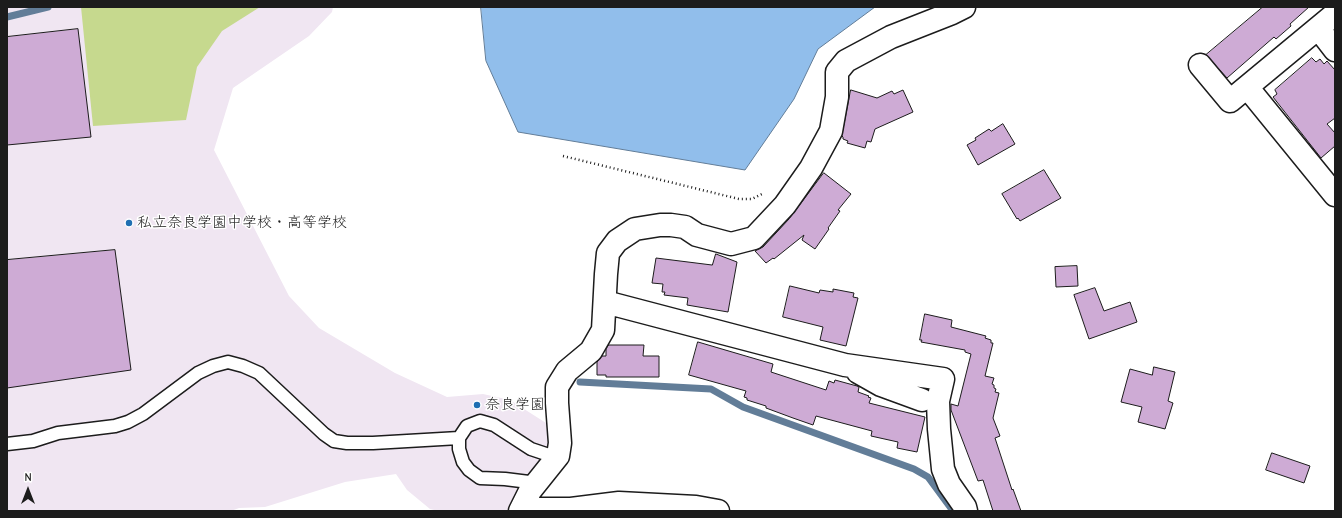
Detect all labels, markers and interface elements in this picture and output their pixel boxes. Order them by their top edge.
place label: 私立奈良学園中学校・高等学校 [137,214,347,232]
marker: 私立奈良学園中学校・高等学校 [124,218,134,228]
place label: 奈良学園 [485,396,545,414]
marker: 奈良学園 [472,400,482,410]
north arrow [8,470,48,510]
text: N [24,471,32,484]

